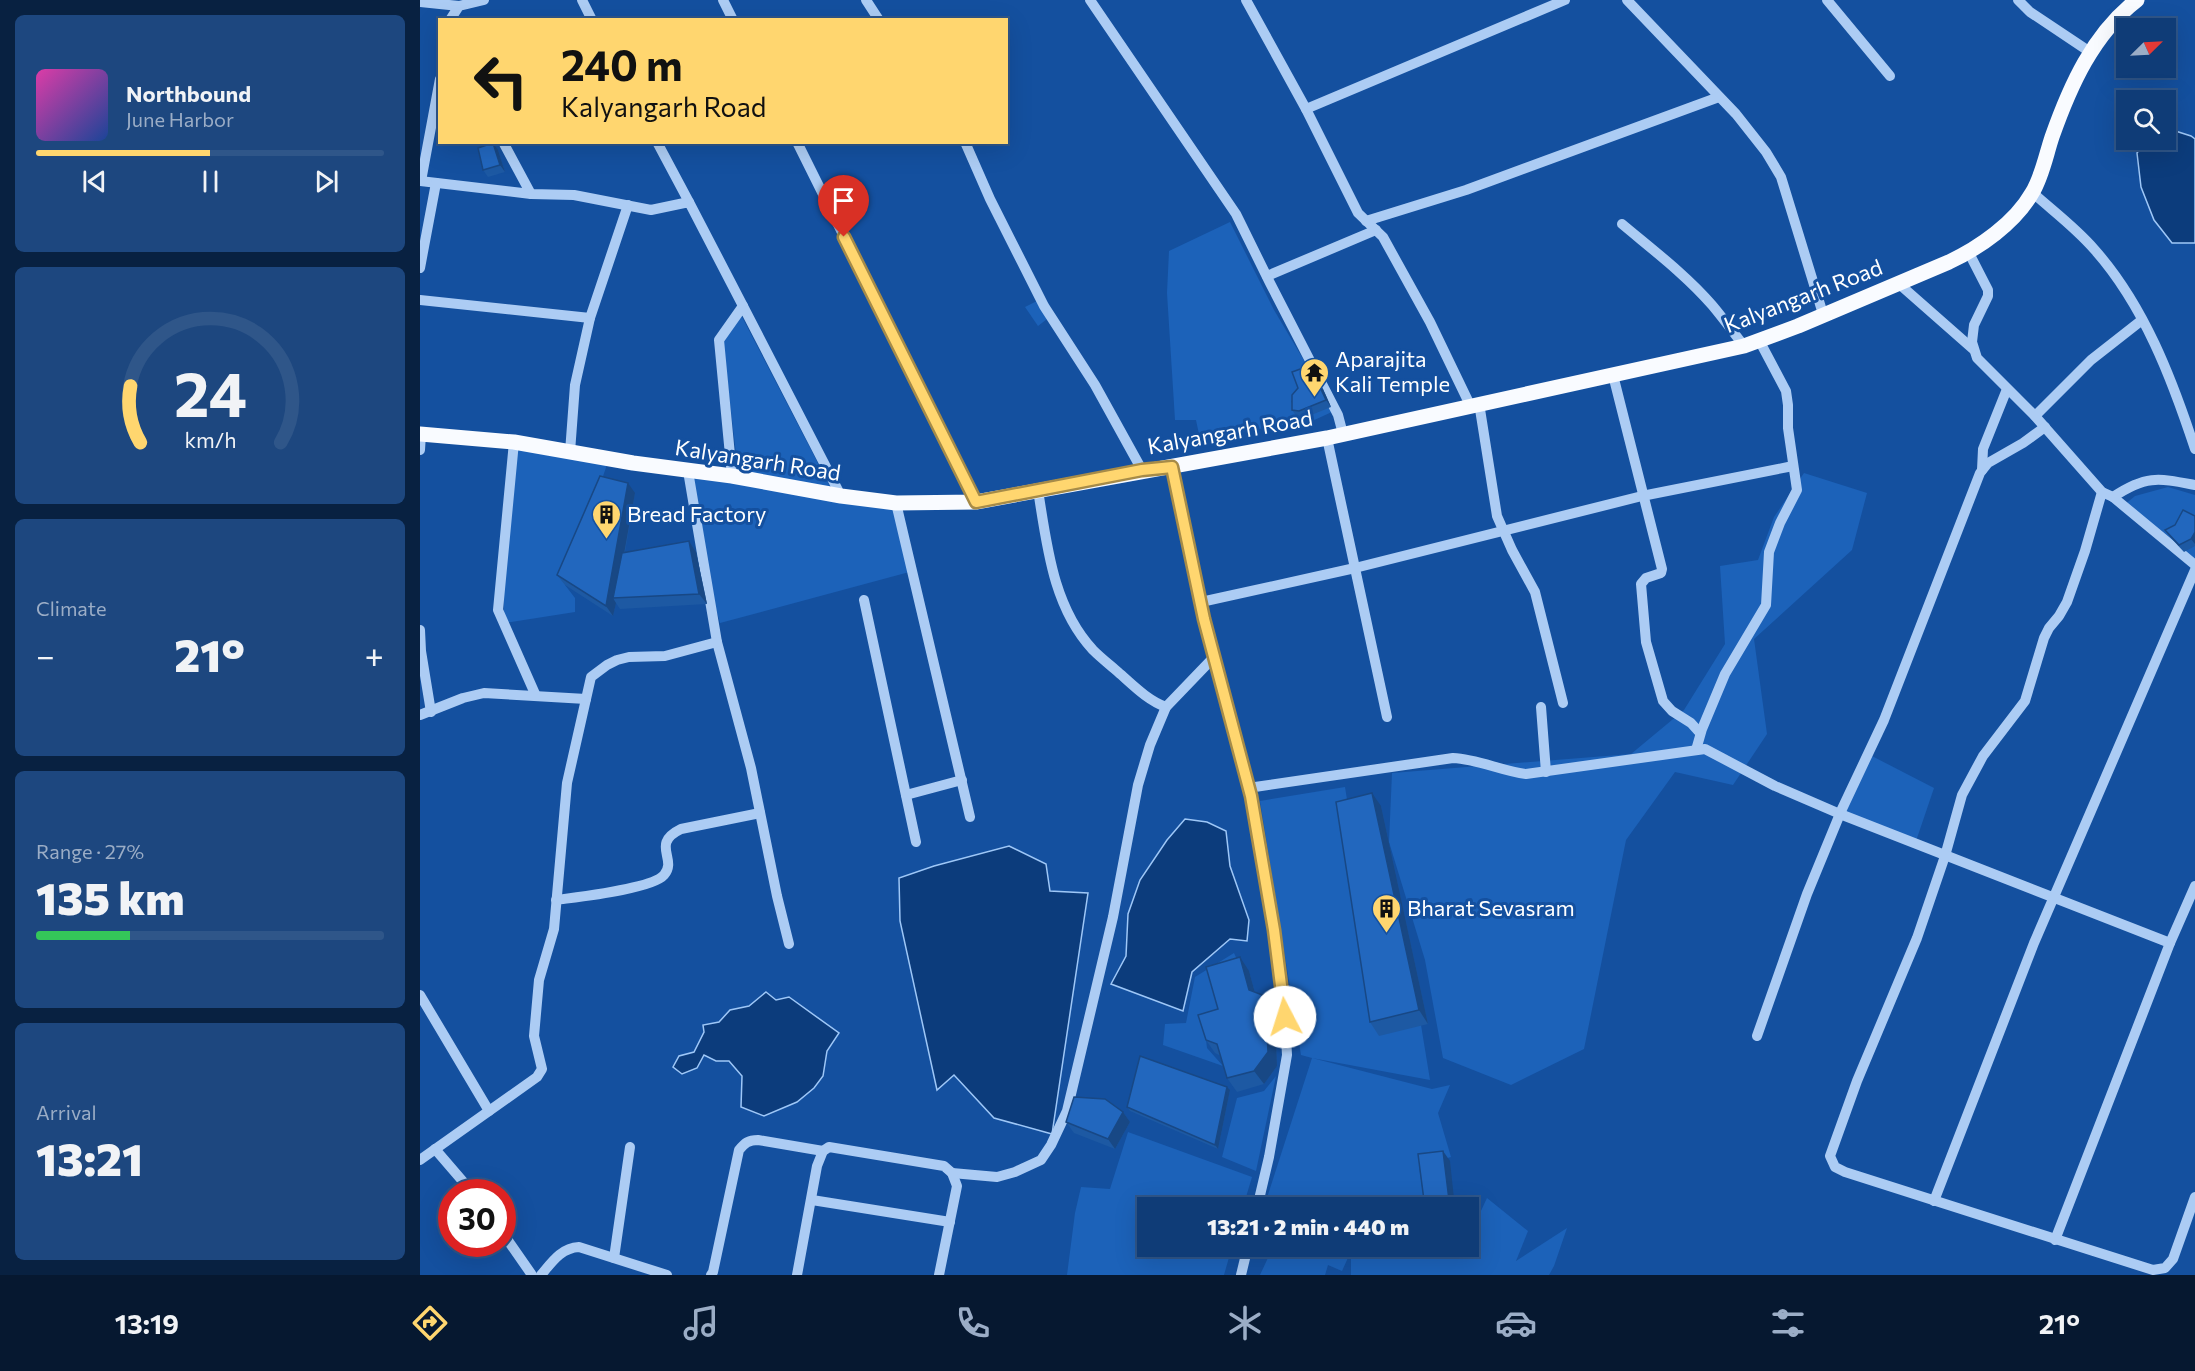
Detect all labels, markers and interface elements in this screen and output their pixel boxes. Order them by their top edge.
north arrow [2116,18,2176,78]
map controls [2116,18,2176,150]
text: 240 m [561,38,683,90]
icon: left [462,42,540,120]
text: Northbound [126,80,251,107]
text: Kalyangarh Road [561,90,766,123]
button: search [2116,90,2176,150]
text: June Harbor [126,107,234,131]
icon: previous [78,165,111,198]
icon: pause [194,165,227,198]
icon: next [310,165,343,198]
pin [818,175,869,237]
icon: arrive [827,184,860,217]
street label: Kalyangarh Road [1720,253,1886,338]
place label: Aparajita Kali Temple [1335,345,1450,397]
text: 24 [174,354,246,430]
temple icon: Aparajita Kali Temple [1298,356,1330,398]
street label: Kalyangarh Road [1145,404,1315,459]
text: km/h [184,426,236,452]
street label: Kalyangarh Road [673,433,843,486]
building icon: Bread Factory [590,498,622,540]
place label: Bread Factory [627,500,766,527]
text: Climate [36,596,106,620]
text: 21° [174,626,245,681]
text: − [36,634,55,675]
text: + [365,634,384,675]
text: Range · 27% [36,839,144,863]
text: 135 km [36,869,184,924]
building icon: Bharat Sevasram [1370,892,1402,934]
place label: Bharat Sevasram [1407,894,1575,921]
position arrow [1253,985,1317,1049]
text: Arrival [36,1100,97,1124]
text: 13:21 [36,1130,143,1185]
speed limit sign: 30 [438,1179,516,1257]
text: 13:21 · 2 min · 440 m [1207,1213,1409,1240]
icon: directions [409,1302,451,1344]
icon: music [680,1302,722,1344]
icon: phone [952,1302,994,1344]
icon: climate [1224,1302,1266,1344]
icon: car [1495,1302,1537,1344]
icon: filters [1767,1302,1809,1344]
text: 13:19 [115,1307,179,1340]
text: 21° [2039,1307,2080,1340]

